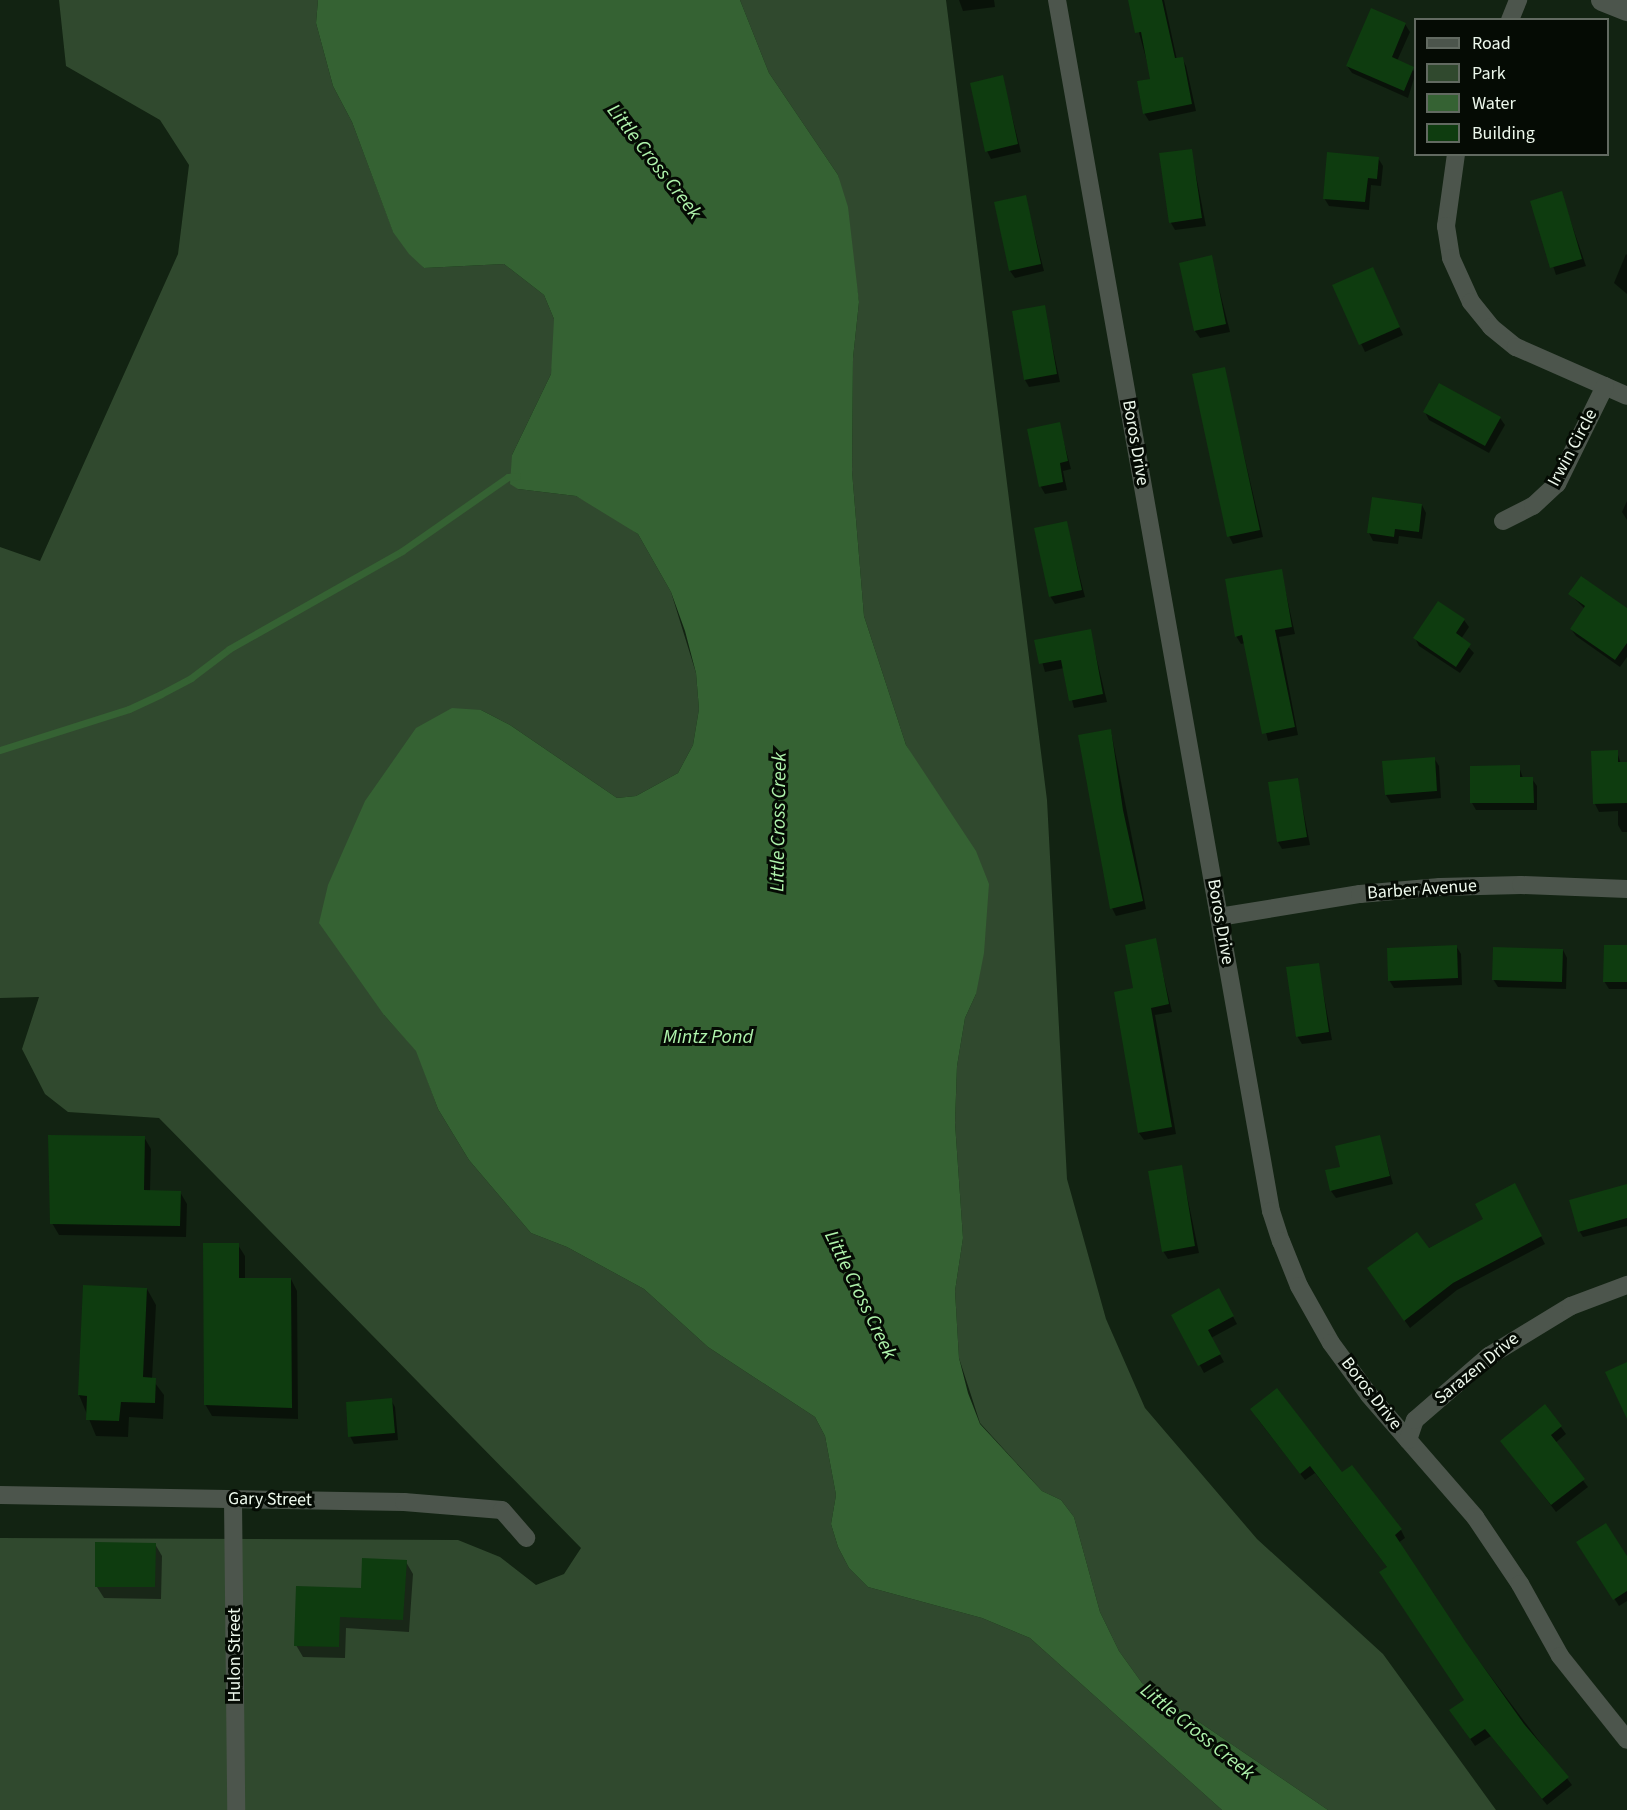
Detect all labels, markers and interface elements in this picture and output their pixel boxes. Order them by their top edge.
legend [1414,18,1609,156]
text: Road [1472,31,1511,56]
text: Park [1472,61,1506,86]
text: Water [1472,91,1516,116]
water label: Little Cross Creek [601,100,707,224]
text: Building [1472,121,1535,146]
street label: Boros Drive [1117,399,1153,487]
street label: Irwin Circle [1544,406,1602,490]
water label: Little Cross Creek [766,752,792,892]
street label: Barber Avenue [1366,875,1478,905]
street label: Boros Drive [1202,878,1238,966]
water label: Mintz Pond [663,1025,753,1049]
water label: Little Cross Creek [819,1227,901,1363]
street label: Sarazen Drive [1430,1328,1524,1410]
street label: Boros Drive [1336,1353,1406,1435]
street label: Gary Street [228,1488,312,1512]
street label: Hulon Street [224,1608,246,1702]
water label: Little Cross Creek [1135,1679,1259,1785]

